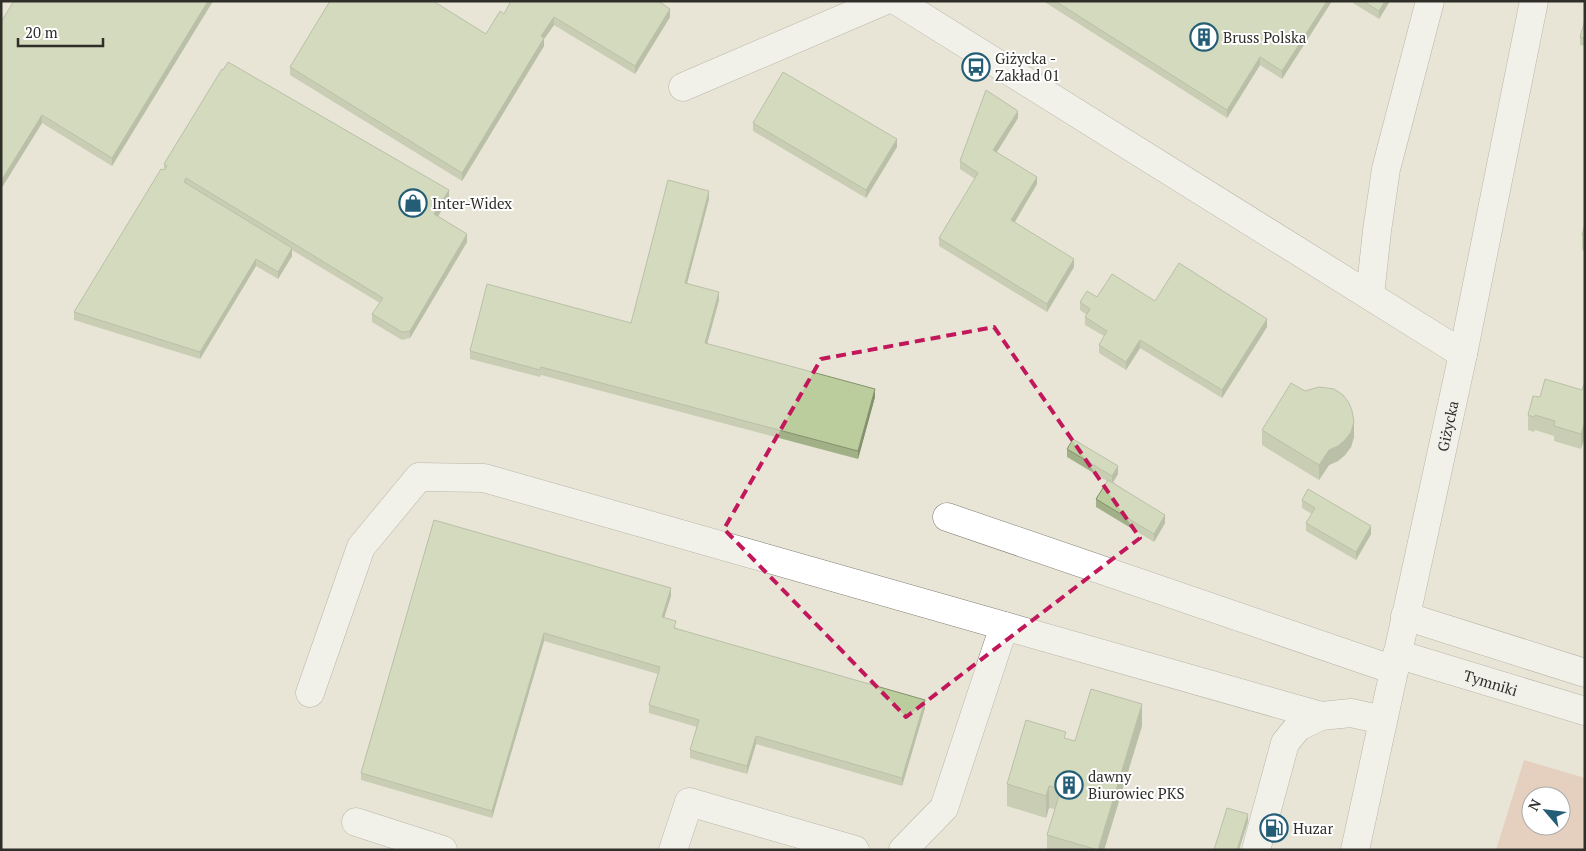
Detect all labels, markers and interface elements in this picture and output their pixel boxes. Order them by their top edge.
scale bar [18,15,102,47]
text: 20 m [25,22,58,42]
building icon: Bruss Polska [1189,22,1219,52]
place label: Bruss Polska [1223,27,1307,47]
place label: Giżycka - Zakład 01 [995,48,1060,85]
bus stop icon: Giżycka - Zakład 01 [961,52,991,82]
shop icon: Inter-Widex [398,188,428,218]
place label: Inter-Widex [432,193,512,213]
street label: Giżycka [1432,398,1463,453]
street label: Tymniki [1461,665,1520,700]
place label: dawny Biurowiec PKS [1088,766,1185,803]
building icon: dawny Biurowiec PKS [1054,770,1084,800]
north arrow [1521,786,1571,836]
text: N [1523,795,1545,814]
fuel station icon: Huzar [1259,813,1289,843]
place label: Huzar [1293,818,1333,838]

